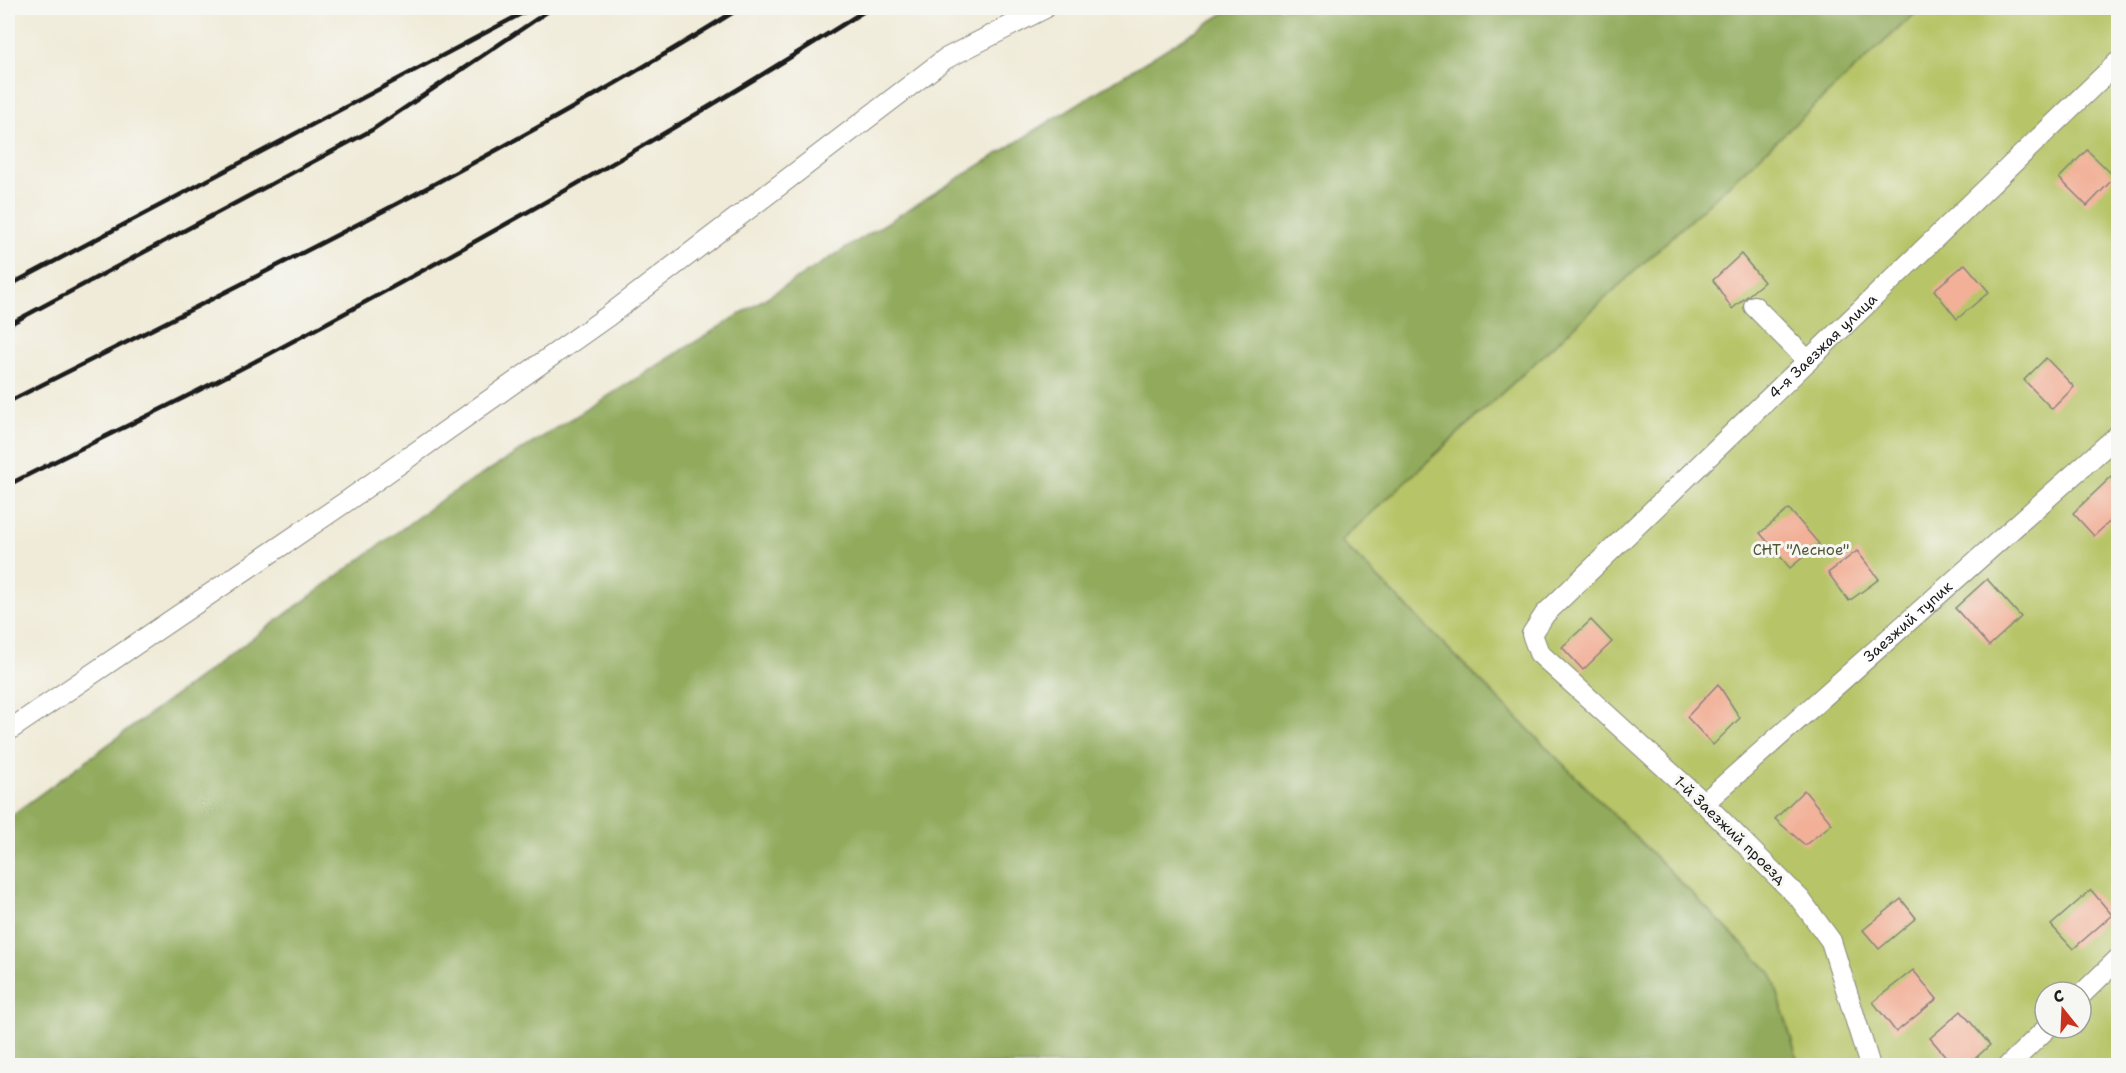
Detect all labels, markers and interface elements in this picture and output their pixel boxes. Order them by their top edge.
street label: 4-я Заезжая улица [1764,289,1882,403]
park label: СНТ "Лесное" [1753,540,1849,560]
street label: Заезжий тупик [1859,577,1957,666]
street label: 1-й Заезжий проезд [1670,771,1791,889]
north arrow [2033,980,2093,1040]
text: С [2051,985,2067,1008]

